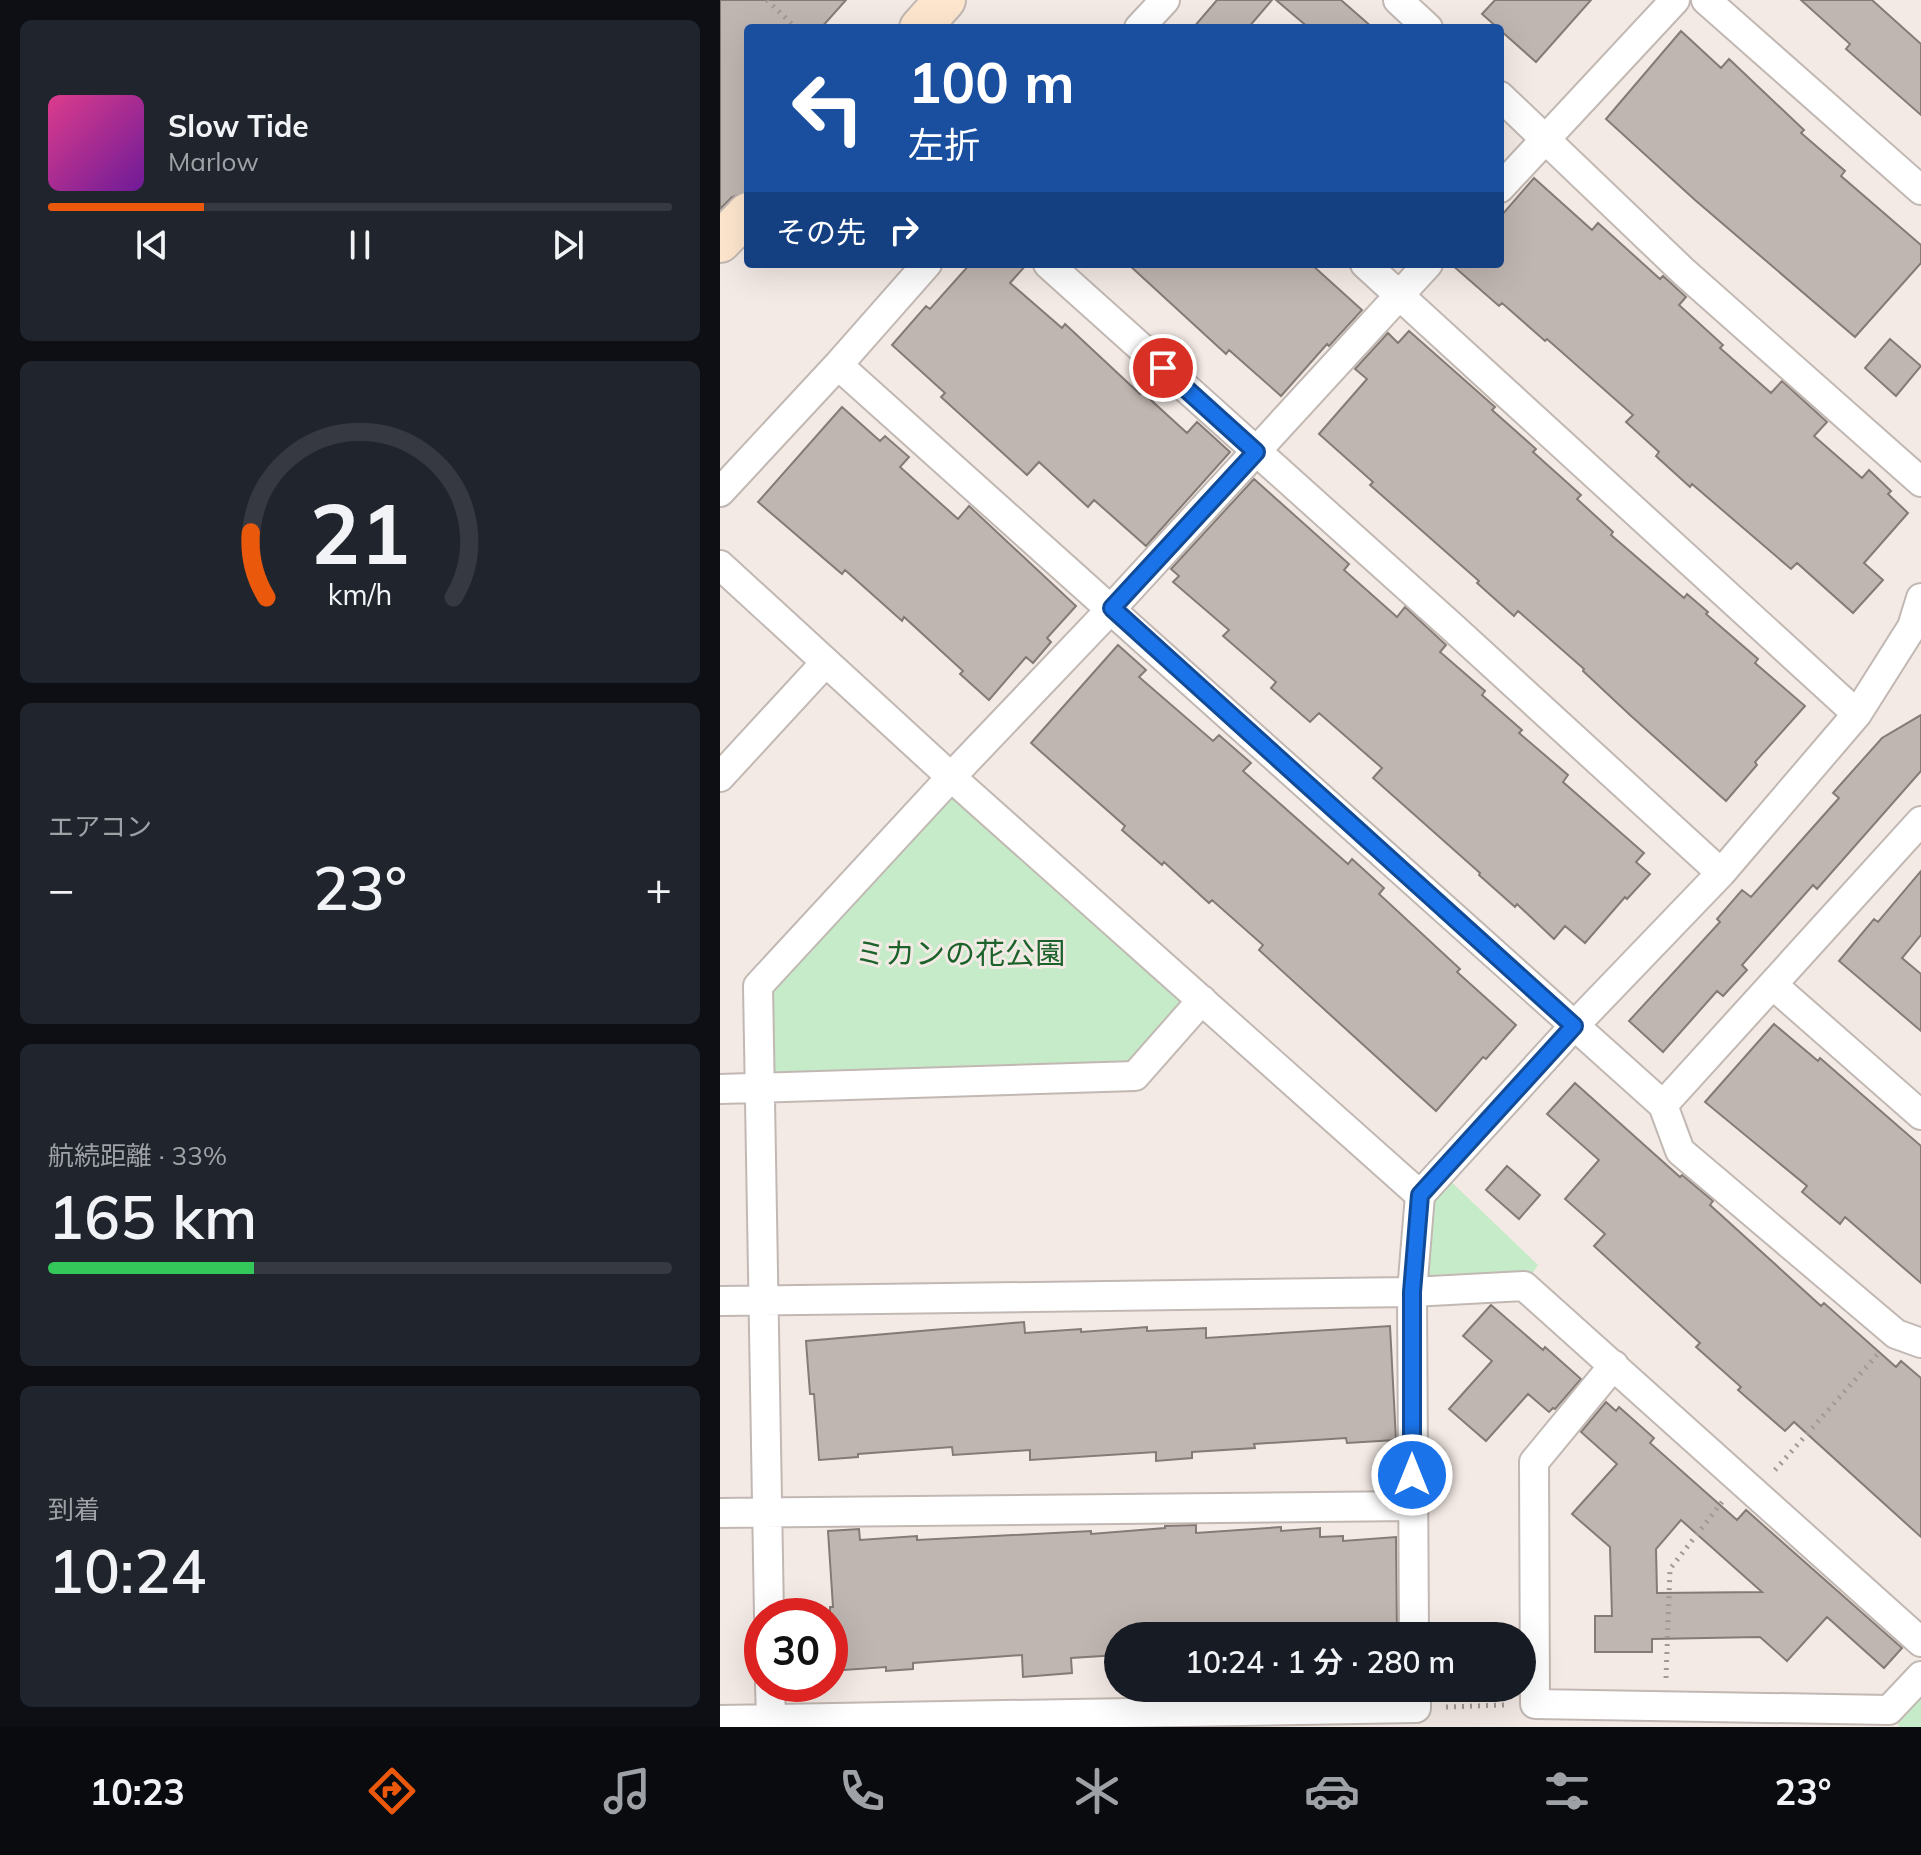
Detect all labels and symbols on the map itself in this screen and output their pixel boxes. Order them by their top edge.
pin [1129,334,1197,402]
park label: ミカンの花公園 [855,934,1065,972]
position arrow [1370,1433,1454,1517]
speed limit sign: 30 [744,1598,848,1702]

